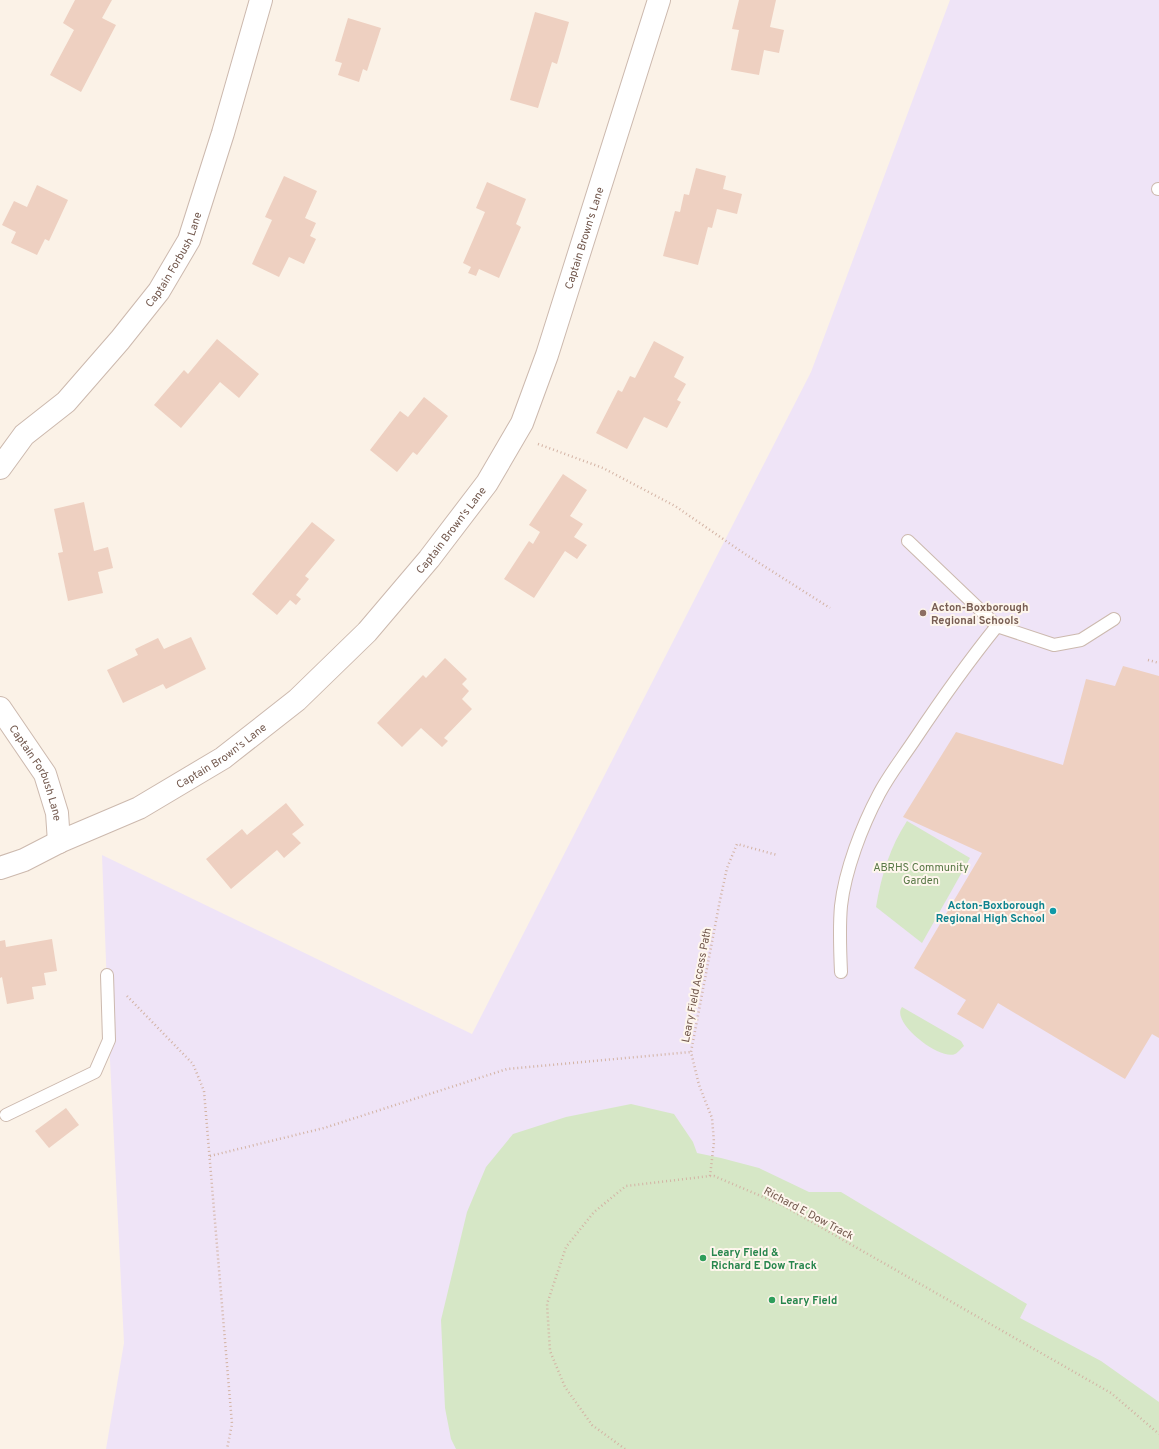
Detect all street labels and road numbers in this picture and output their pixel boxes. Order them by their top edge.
street label: Captain Brown's Lane [562,185,608,291]
street label: Captain Forbush Lane [143,210,206,311]
street label: Captain Brown's Lane [413,484,490,577]
street label: Captain Brown's Lane [174,721,270,792]
street label: Captain Forbush Lane [6,722,64,821]
street label: Leary Field Access Path [679,927,715,1044]
street label: Richard E Dow Track [761,1184,856,1244]

